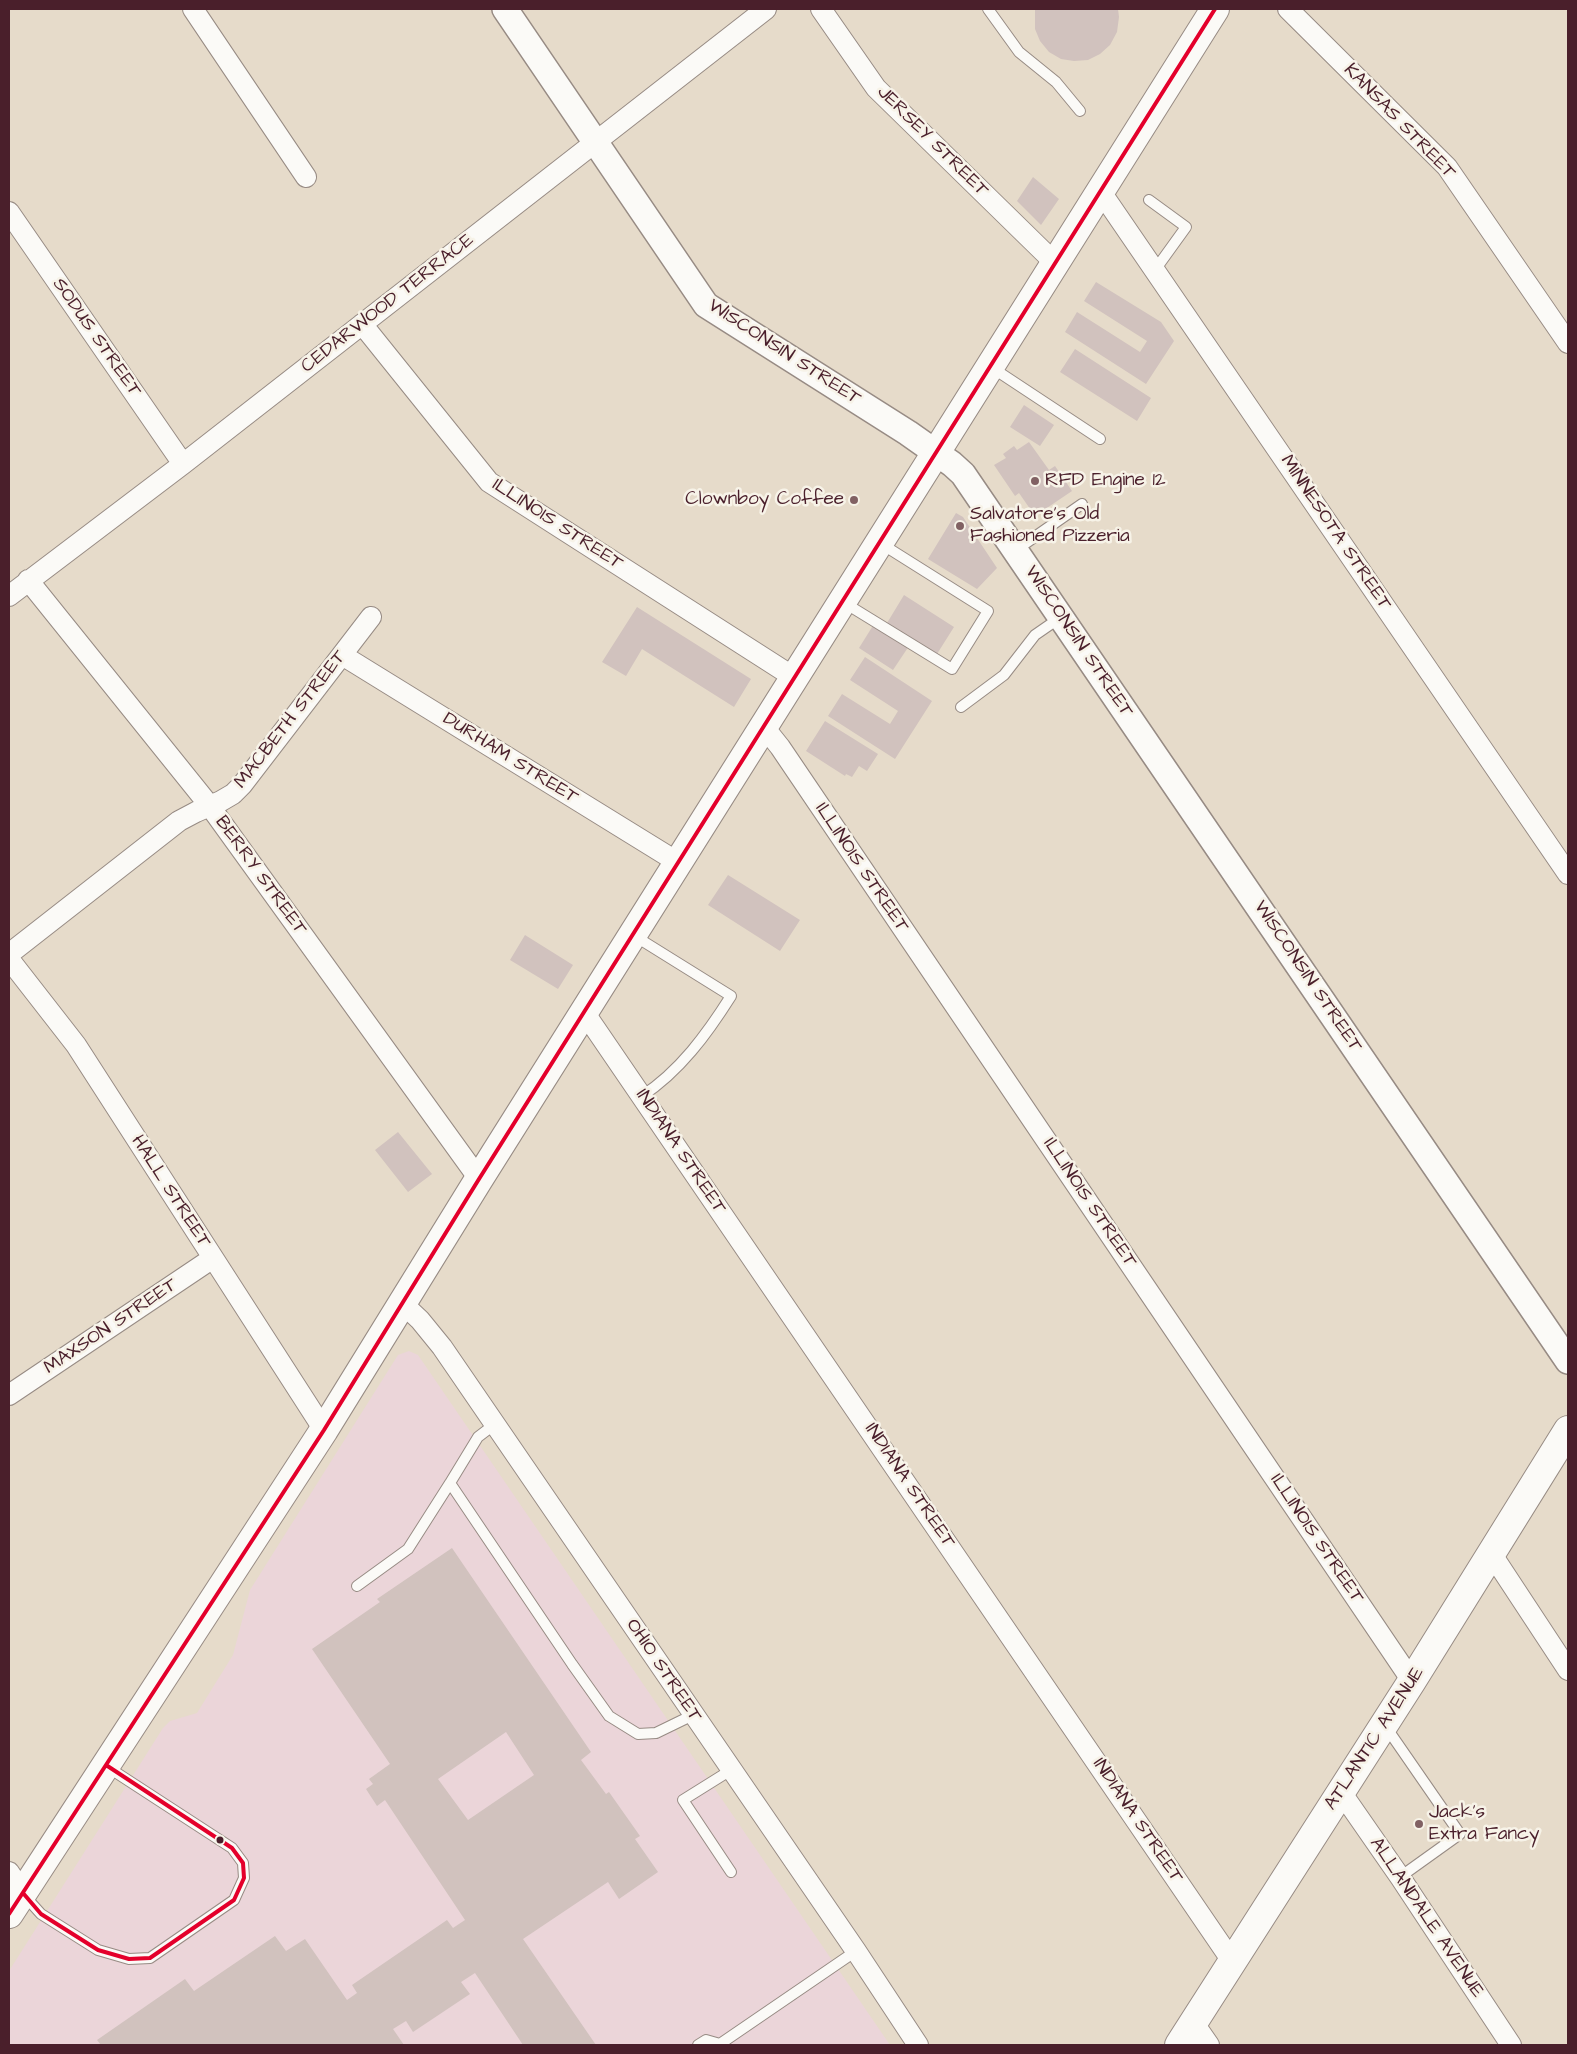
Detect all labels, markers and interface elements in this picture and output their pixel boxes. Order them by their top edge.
street label: KANSAS STREET [1338,60,1460,184]
street label: JERSEY STREET [872,82,992,202]
street label: CEDARWOOD TERRACE [297,229,479,379]
street label: SODUS STREET [47,274,145,402]
street label: WISCONSIN STREET [703,295,865,411]
street label: MINNESOTA STREET [1275,451,1395,615]
place label: RFD Engine 12 [1045,470,1166,492]
street label: ILLINOIS STREET [487,474,627,576]
marker: RFD Engine 12 [1029,475,1041,487]
place label: Clownboy Coffee [685,489,844,511]
marker: Clownboy Coffee [848,494,860,506]
place label: Salvatore's Old Fashioned Pizzeria [970,504,1130,548]
marker: Salvatore's Old Fashioned Pizzeria [954,520,966,532]
street label: WISCONSIN STREET [1019,562,1137,722]
street label: MACBETH STREET [230,646,352,794]
street label: DURHAM STREET [438,708,582,810]
street label: ILLINOIS STREET [809,799,913,937]
street label: BERRY STREET [209,812,311,940]
street label: WISCONSIN STREET [1248,897,1366,1057]
street label: INDIANA STREET [630,1085,730,1219]
street label: HALL STREET [125,1131,215,1253]
street label: ILLINOIS STREET [1037,1134,1141,1272]
street label: MAXSON STREET [40,1274,182,1380]
street label: INDIANA STREET [859,1419,959,1553]
street label: ILLINOIS STREET [1264,1470,1368,1608]
street label: OHIO STREET [620,1615,706,1727]
street label: ATLANTIC AVENUE [1320,1663,1430,1815]
street label: INDIANA STREET [1087,1754,1187,1888]
place label: Jack's Extra Fancy [1429,1802,1539,1846]
marker: Jack's Extra Fancy [1413,1818,1425,1830]
street label: ALLANDALE AVENUE [1364,1834,1488,2002]
unlabelled marker [215,1835,225,1845]

